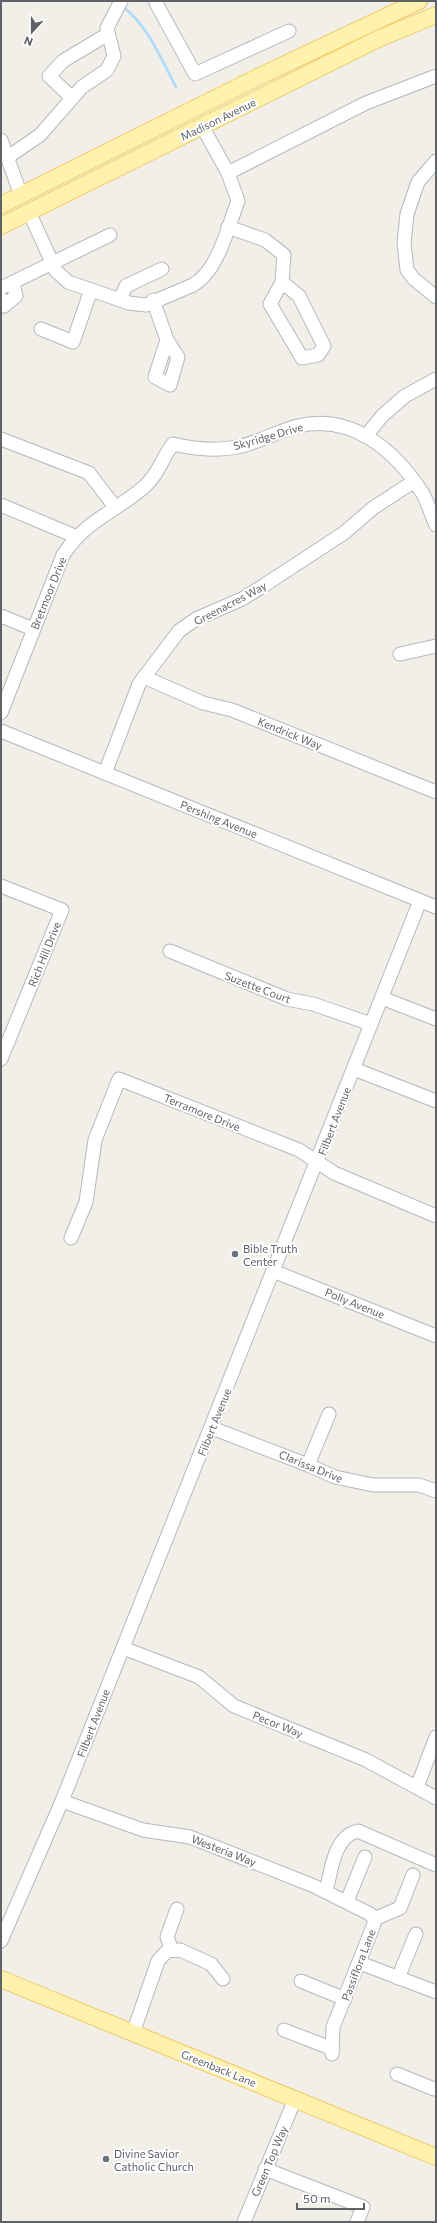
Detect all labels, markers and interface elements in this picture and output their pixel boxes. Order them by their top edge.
north arrow [12,12,52,52]
text: N [22,34,34,49]
street label: Madison Avenue [178,95,258,143]
street label: Skyridge Drive [232,420,305,452]
street label: Bretmoor Drive [27,555,69,631]
street label: Greenacres Way [191,578,269,628]
street label: Kendrick Way [256,714,324,752]
street label: Pershing Avenue [179,798,260,840]
street label: Rich Hill Drive [25,919,63,989]
street label: Suzette Court [223,968,293,1006]
street label: Filbert Avenue [315,1085,353,1157]
street label: Terramore Drive [162,1091,242,1133]
place label: Bible Truth Center [243,1242,298,1268]
marker: Bible Truth Center [230,1249,240,1259]
street label: Polly Avenue [323,1285,387,1321]
street label: Filbert Avenue [195,1386,234,1458]
street label: Clarissa Drive [277,1447,345,1485]
street label: Filbert Avenue [74,1687,112,1759]
street label: Pecor Way [251,1708,305,1740]
street label: Westeria Way [190,1832,259,1868]
street label: Passiflora Lane [338,1927,378,2003]
street label: Greenback Lane [179,2047,259,2089]
street label: Green Top Way [248,2123,290,2198]
place label: Divine Savior Catholic Church [114,2147,194,2173]
marker: Divine Savior Catholic Church [101,2154,111,2164]
scale bar [297,2185,364,2211]
text: 50 m [303,2191,331,2205]

